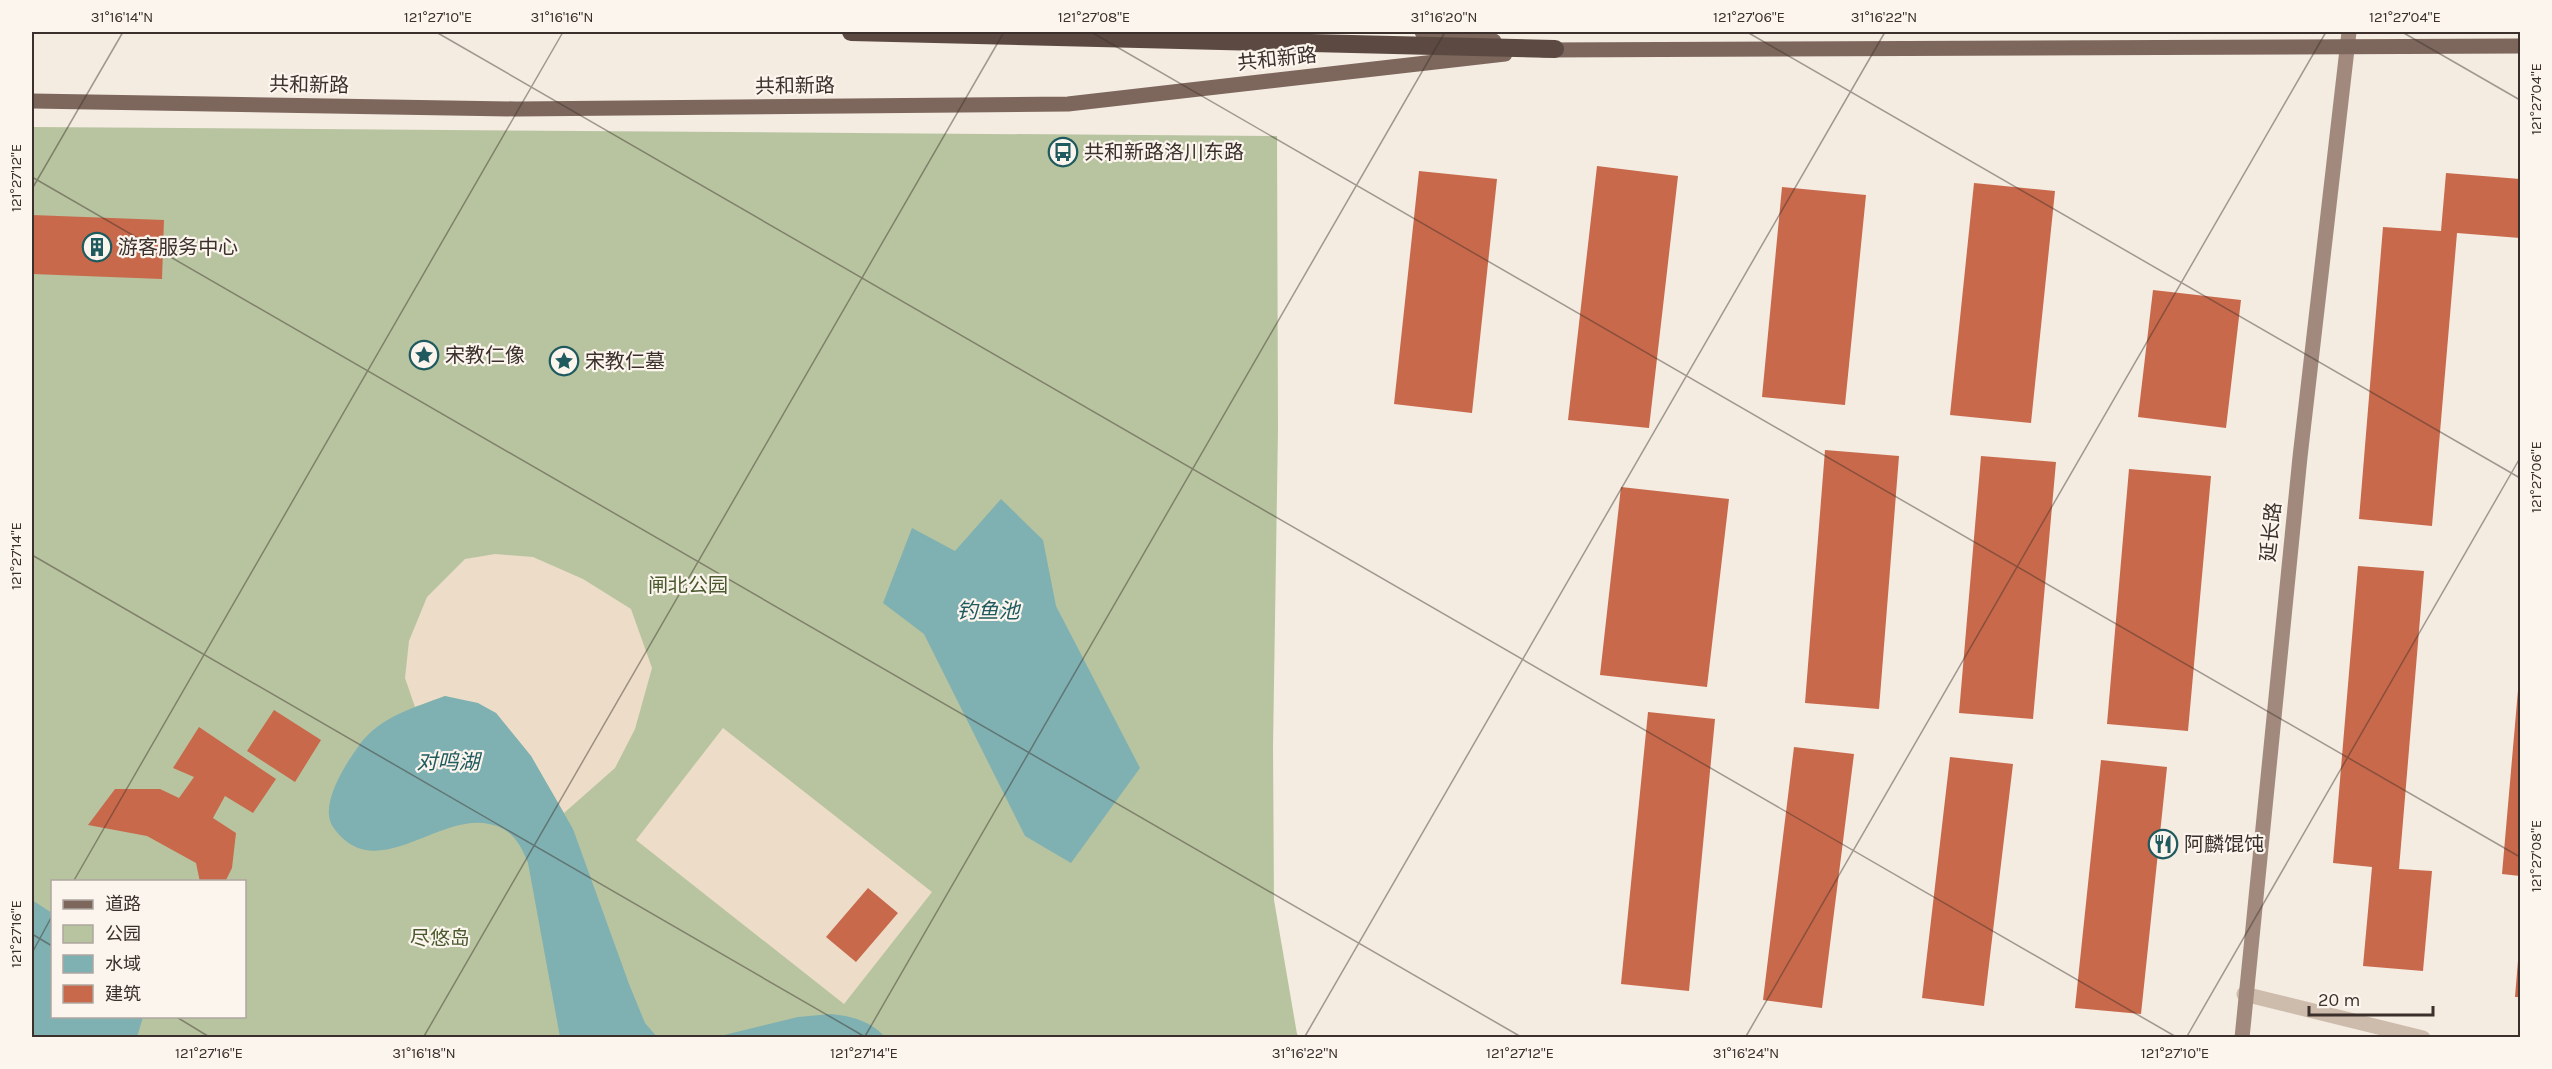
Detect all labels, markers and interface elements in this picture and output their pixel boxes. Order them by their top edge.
text: 31°16'14"N [91,8,153,26]
text: 121°27'10"E [404,8,472,26]
text: 31°16'16"N [531,8,593,26]
text: 121°27'08"E [1058,8,1130,26]
text: 31°16'20"N [1411,8,1477,26]
text: 121°27'06"E [1713,8,1785,26]
text: 31°16'22"N [1851,8,1917,26]
text: 121°27'04"E [2369,8,2441,26]
street label: 共和新路 [1236,43,1318,75]
text: 121°27'04"E [2527,63,2545,135]
street label: 共和新路 [269,73,349,97]
street label: 共和新路 [755,74,835,98]
bus stop icon: 共和新路洛川东路 [1047,136,1079,168]
place label: 共和新路洛川东路 [1084,141,1244,164]
text: 121°27'12"E [7,144,25,212]
building icon: 游客服务中心 [81,231,113,263]
place label: 游客服务中心 [118,236,238,259]
place icon: 宋教仁像 [408,339,440,371]
place label: 宋教仁像 [445,344,525,367]
place icon: 宋教仁墓 [548,345,580,377]
place label: 宋教仁墓 [585,350,665,373]
text: 121°27'06"E [2527,441,2545,513]
street label: 延长路 [2256,501,2286,563]
text: 121°27'14"E [7,522,25,590]
park label: 闸北公园 [648,574,728,597]
water label: 钓鱼池 [957,599,1021,623]
water label: 对鸣湖 [417,750,482,774]
text: 121°27'08"E [2527,820,2545,892]
restaurant icon: 阿麟馄饨 [2147,828,2179,860]
place label: 阿麟馄饨 [2184,833,2264,856]
legend [51,880,246,1018]
text: 道路 [105,893,141,915]
text: 121°27'16"E [7,900,25,968]
text: 公园 [105,923,141,945]
park label: 尽悠岛 [410,927,470,950]
text: 水域 [105,953,141,975]
scale bar [2309,979,2434,1017]
text: 建筑 [105,983,141,1005]
text: 20 m [2318,989,2360,1011]
text: 121°27'16"E [175,1044,243,1062]
text: 31°16'18"N [392,1044,456,1062]
text: 121°27'14"E [830,1044,898,1062]
text: 31°16'22"N [1272,1044,1338,1062]
text: 121°27'12"E [1486,1044,1554,1062]
text: 31°16'24"N [1713,1044,1779,1062]
text: 121°27'10"E [2141,1044,2209,1062]

